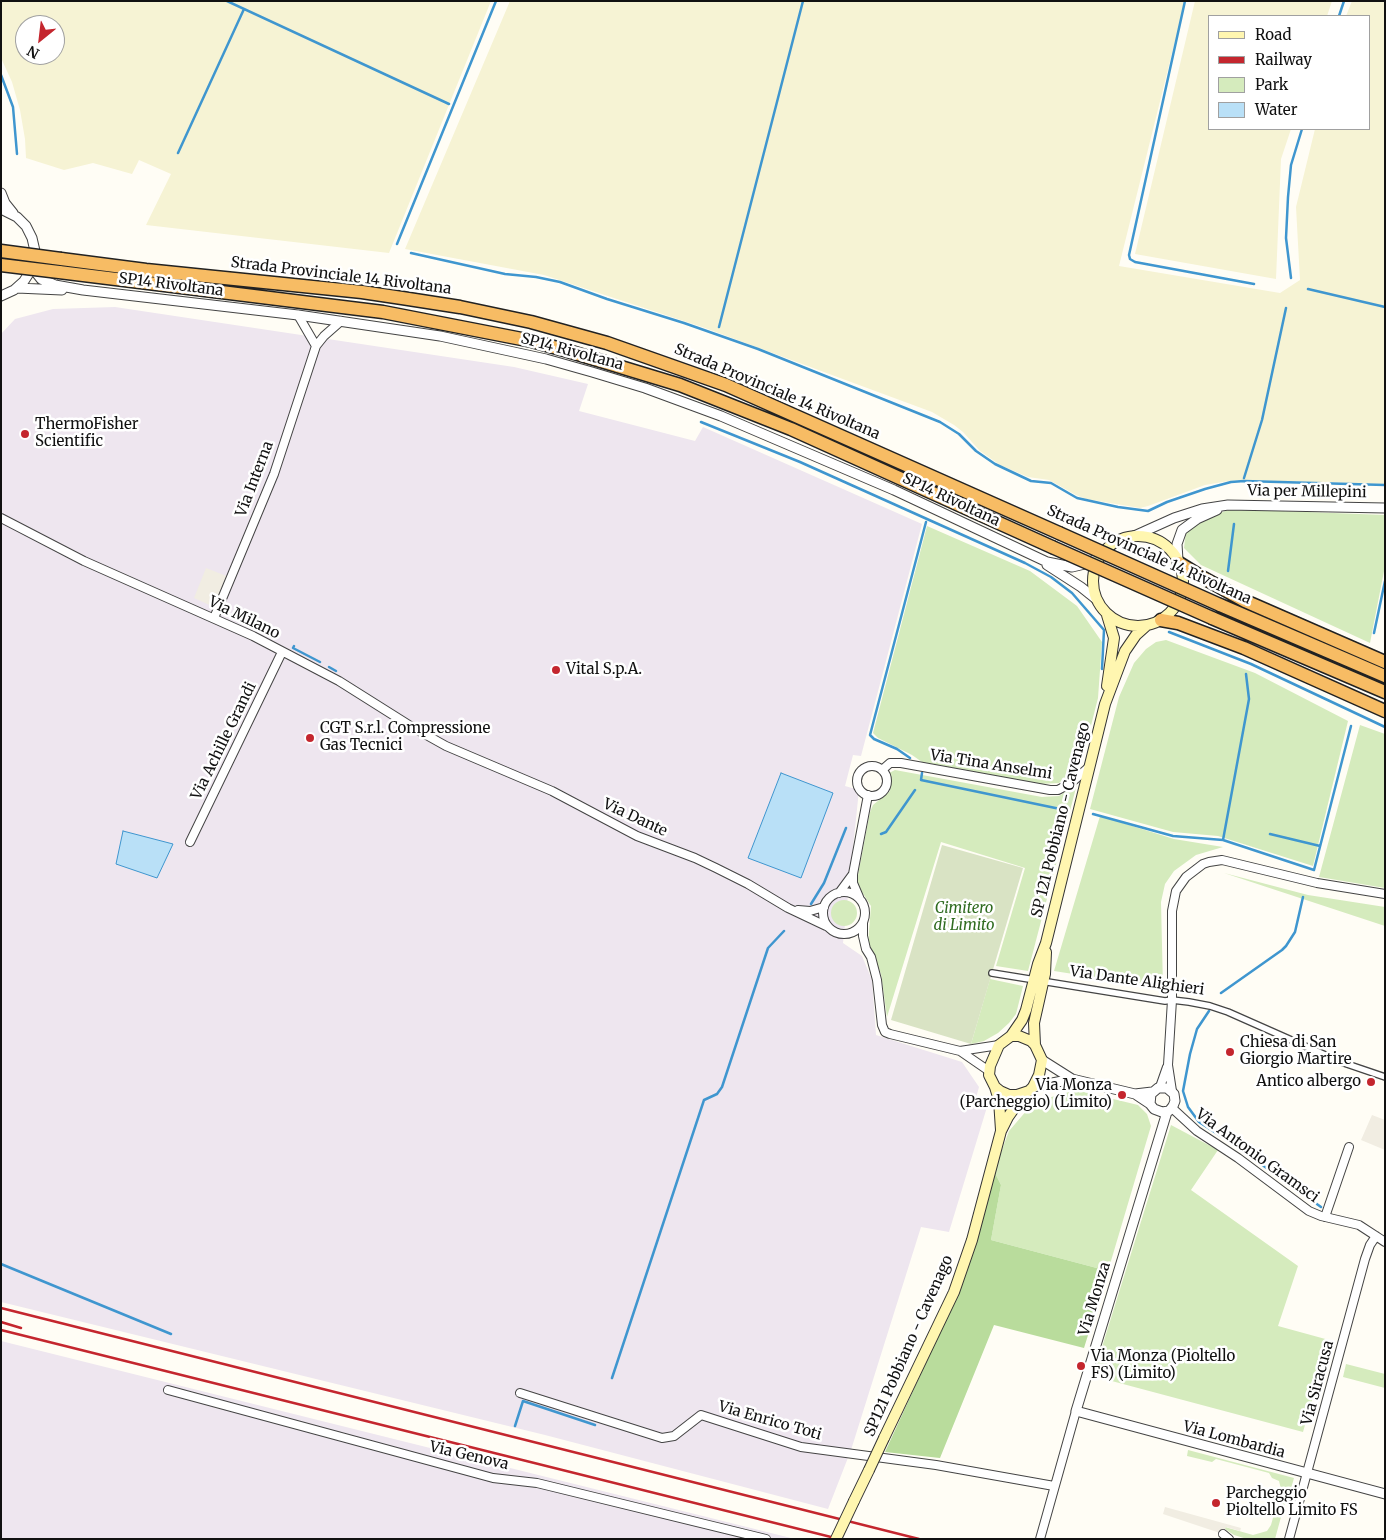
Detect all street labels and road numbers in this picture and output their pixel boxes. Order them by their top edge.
street label: Strada Provinciale 14 Rivoltana [230,254,452,298]
street label: SP14 Rivoltana [118,270,224,300]
street label: SP14 Rivoltana [519,330,625,374]
street label: Strada Provinciale 14 Rivoltana [671,340,883,444]
street label: Via Interna [232,439,278,519]
street label: SP14 Rivoltana [899,470,1003,530]
street label: Via per Millepini [1247,482,1367,502]
street label: Strada Provinciale 14 Rivoltana [1044,502,1254,608]
street label: Via Milano [205,593,283,643]
street label: Via Achille Grandi [188,679,260,803]
street label: SP 121 Pobbiano - Cavenago [1028,721,1094,919]
street label: Via Tina Anselmi [929,746,1053,784]
street label: Via Dante [600,795,670,841]
street label: Via Dante Alighieri [1069,963,1205,999]
street label: Via Antonio Gramsci [1192,1105,1322,1207]
street label: SP121 Pobbiano - Cavenago [861,1253,957,1439]
street label: Via Monza [1075,1260,1115,1338]
street label: Via Siracusa [1298,1339,1338,1427]
street label: Via Enrico Toti [716,1398,824,1444]
street label: Via Lombardia [1181,1418,1287,1462]
street label: Via Genova [428,1438,510,1474]

